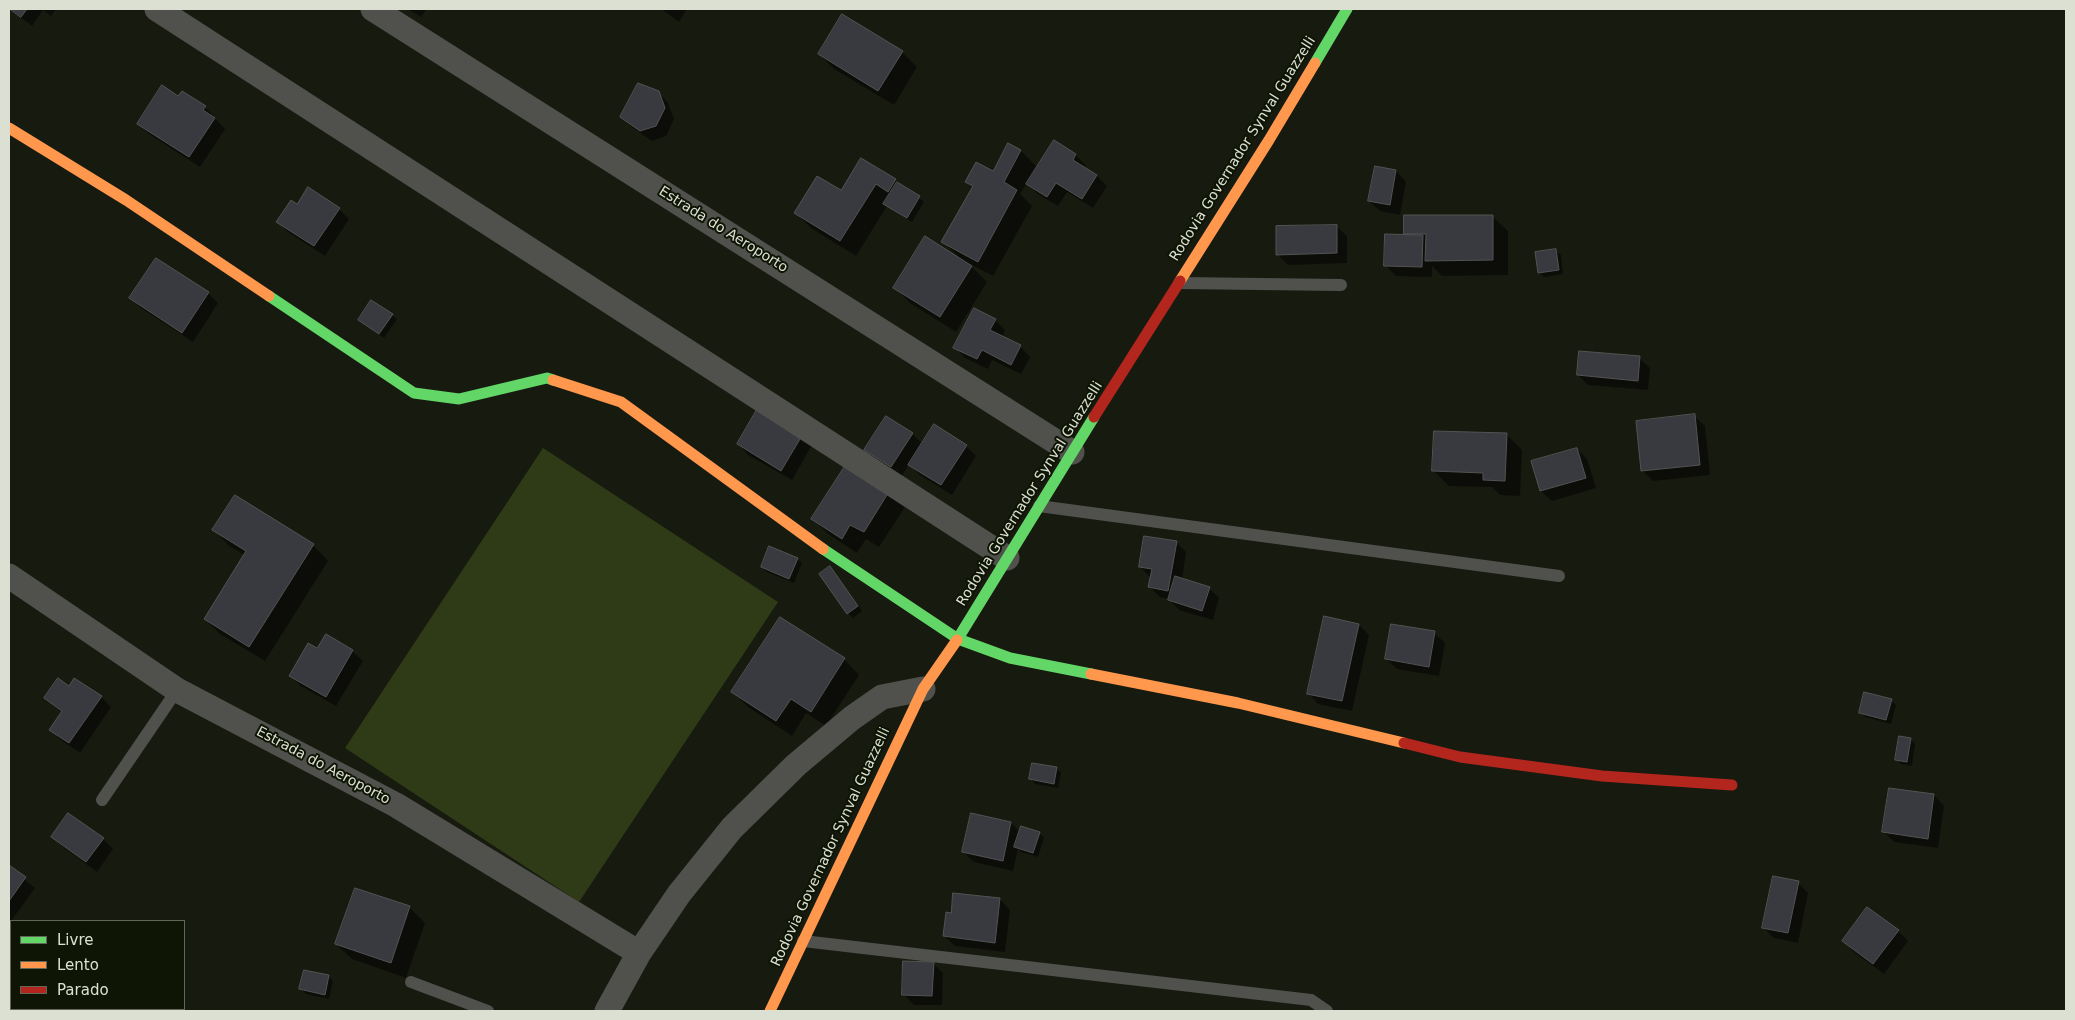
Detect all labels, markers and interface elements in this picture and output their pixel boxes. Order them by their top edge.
street label: Rodovia Governador Synval Guazzelli [1167,34,1319,264]
street label: Estrada do Aeroporto [655,183,791,277]
street label: Rodovia Governador Synval Guazzelli [954,379,1106,609]
street label: Estrada do Aeroporto [253,724,393,808]
street label: Rodovia Governador Synval Guazzelli [768,725,894,969]
legend [10,920,185,1010]
text: Livre [57,931,93,949]
text: Lento [57,956,99,974]
text: Parado [57,981,109,999]

